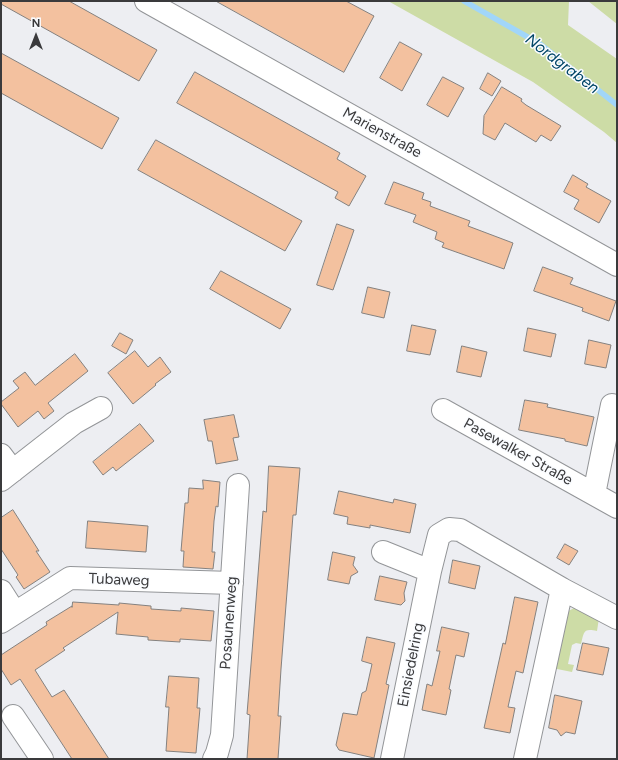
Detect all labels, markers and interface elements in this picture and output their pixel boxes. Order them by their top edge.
north arrow [16,16,56,56]
text: N [32,17,40,30]
water label: Nordgraben [521,30,603,98]
street label: Marienstraße [339,104,425,162]
street label: Pasewalker Straße [460,415,576,489]
street label: Tubaweg [88,570,150,590]
street label: Posaunenweg [217,576,241,670]
street label: Einsiedelring [394,621,428,709]

